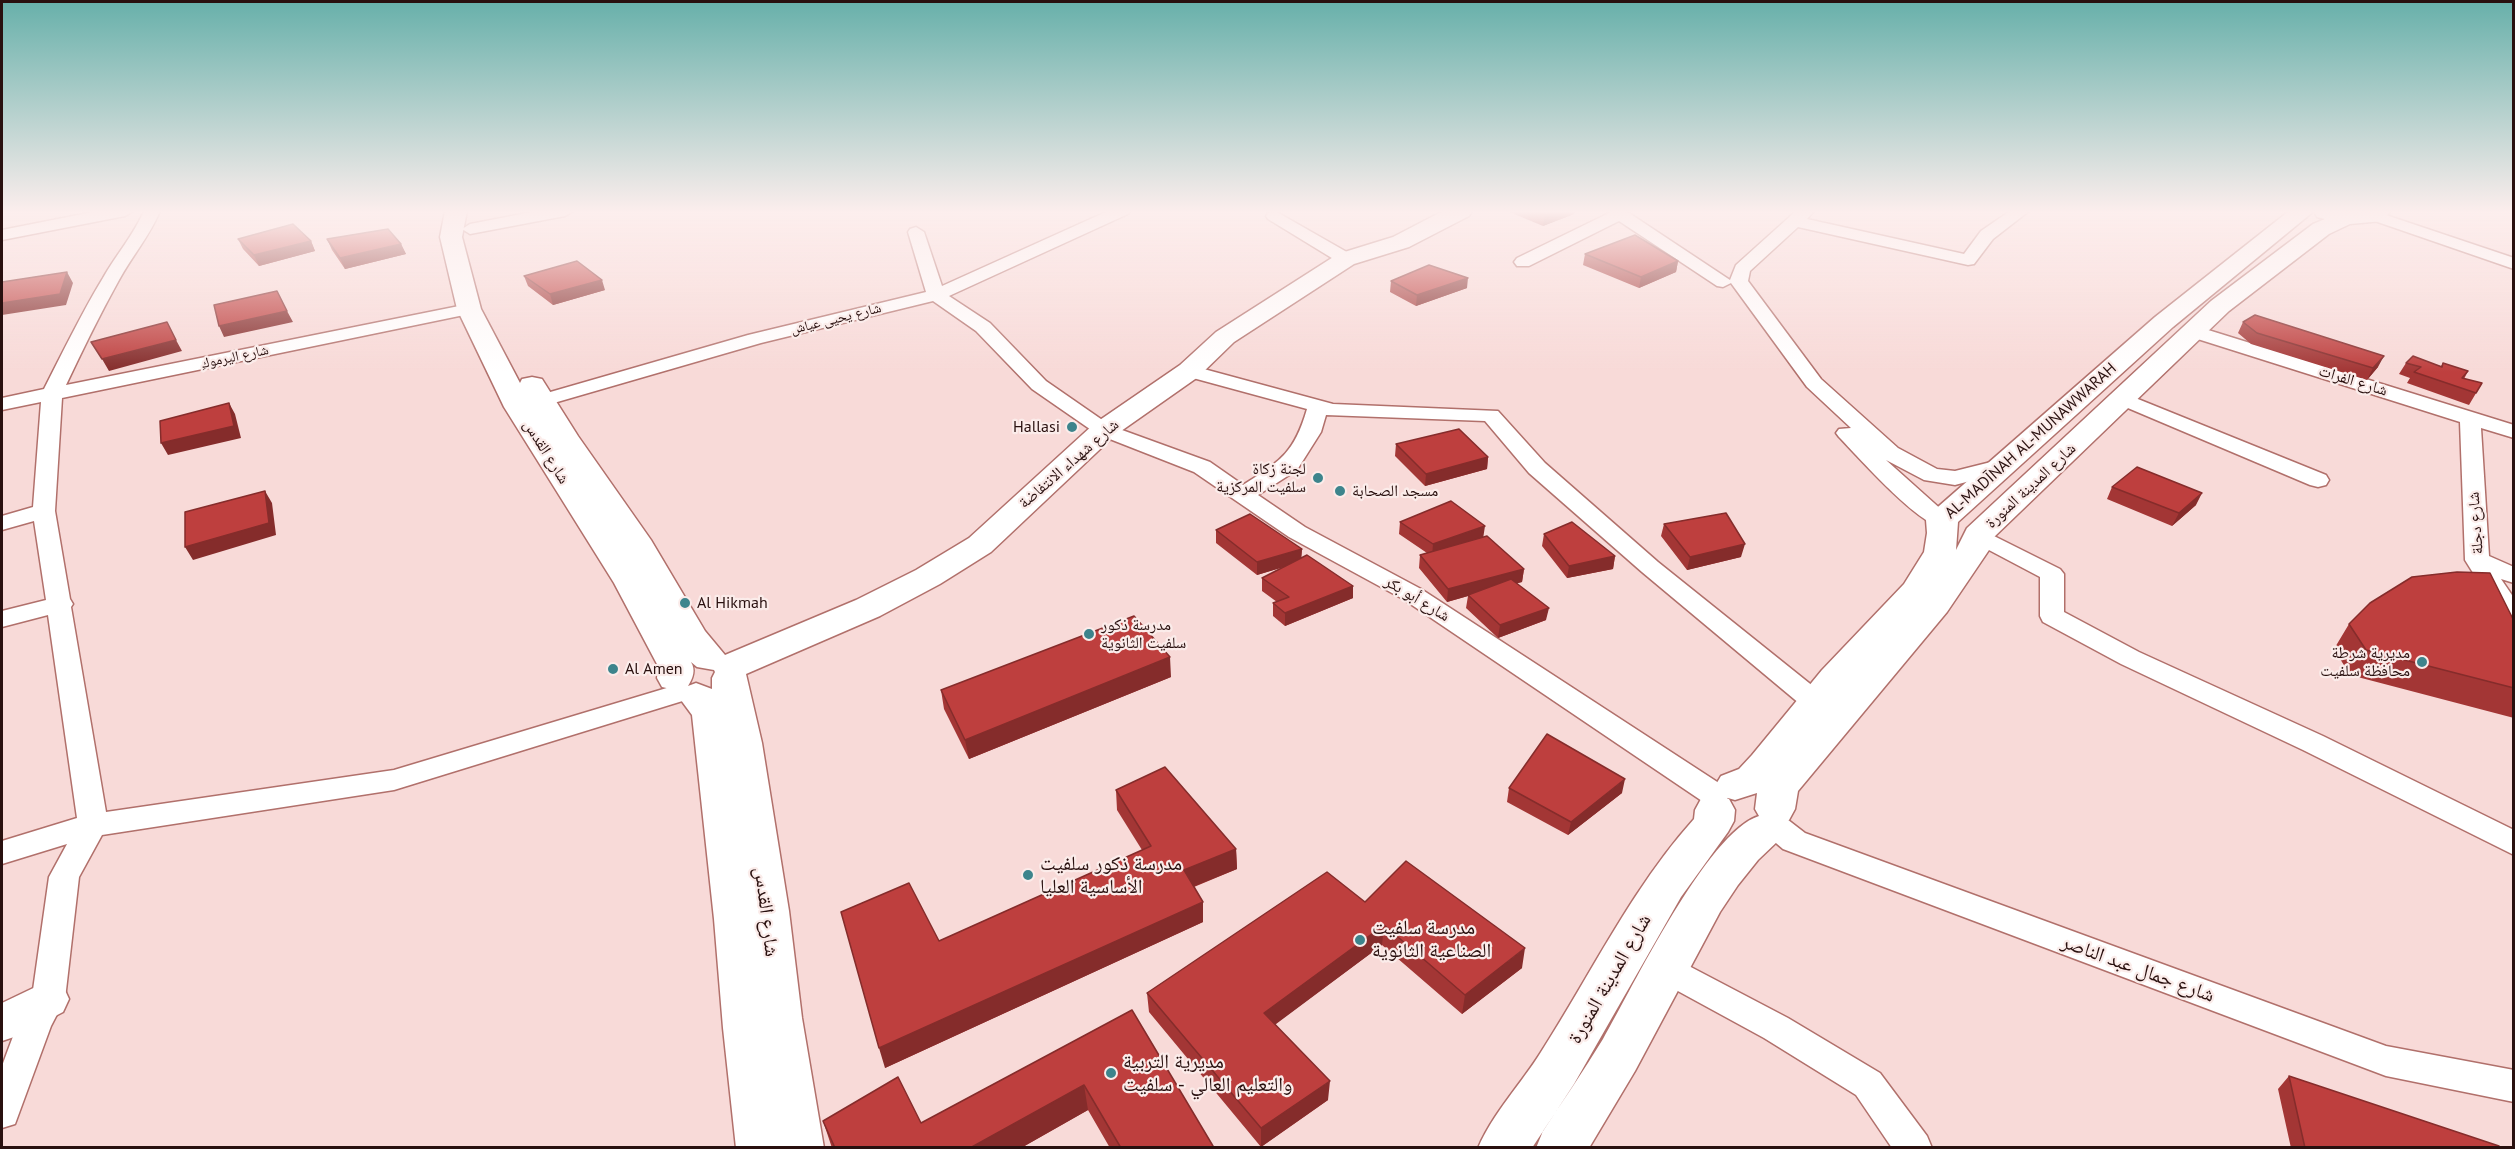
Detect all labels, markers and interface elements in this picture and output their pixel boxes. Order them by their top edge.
street label: شارع يحيى عياش [789,300,883,338]
street label: ِشارع اليرموك [200,342,270,372]
street label: AL-MADĪNAH AL-MUNAWWARAH [1941,359,2121,523]
street label: شارع الفرات [2316,361,2390,401]
street label: شارع شهداء الانتفاضة [1015,415,1123,513]
street label: شارع القدس [519,416,573,488]
place label: Hallasi [1013,417,1060,437]
marker: Hallasi [1065,420,1079,434]
street label: شارع المدينة المنورة [1982,439,2080,533]
place label: لجنة زكاة سلفيت المركزية [1216,459,1306,497]
marker: لجنة زكاة سلفيت المركزية [1311,471,1325,485]
place label: مسجد الصحابة [1352,481,1438,501]
marker: مسجد الصحابة [1333,484,1347,498]
street label: شارع دجلة [2464,491,2488,555]
street label: شارع أبو بكر [1381,572,1453,626]
place label: Al Hikmah [697,593,768,613]
marker: Al Hikmah [678,596,692,610]
place label: مدرسة ذكور سلفيت الثانوية [1101,615,1186,653]
marker: مدرسة ذكور سلفيت الثانوية [1082,627,1096,641]
place label: مديرية شرطة محافظة سلفيت [2320,643,2410,681]
marker: مديرية شرطة محافظة سلفيت [2415,655,2429,669]
place label: Al Amen [625,659,683,679]
marker: Al Amen [606,662,620,676]
place label: مدرسة ذكور سلفيت الأساسية العليا [1040,852,1182,899]
street label: شارع القدس [749,866,783,958]
marker: مدرسة ذكور سلفيت الأساسية العليا [1021,868,1035,882]
street label: شارع المدينة المنورة [1563,910,1657,1048]
place label: مدرسة سلفيت الصناعية الثانوية [1372,916,1491,963]
street label: شارع جمال عبد الناصر [2058,930,2218,1008]
marker: مدرسة سلفيت الصناعية الثانوية [1353,933,1367,947]
place label: مديرية التربية والتعليم العالي - سلفيت [1123,1050,1292,1097]
marker: مديرية التربية والتعليم العالي - سلفيت [1104,1066,1118,1080]

